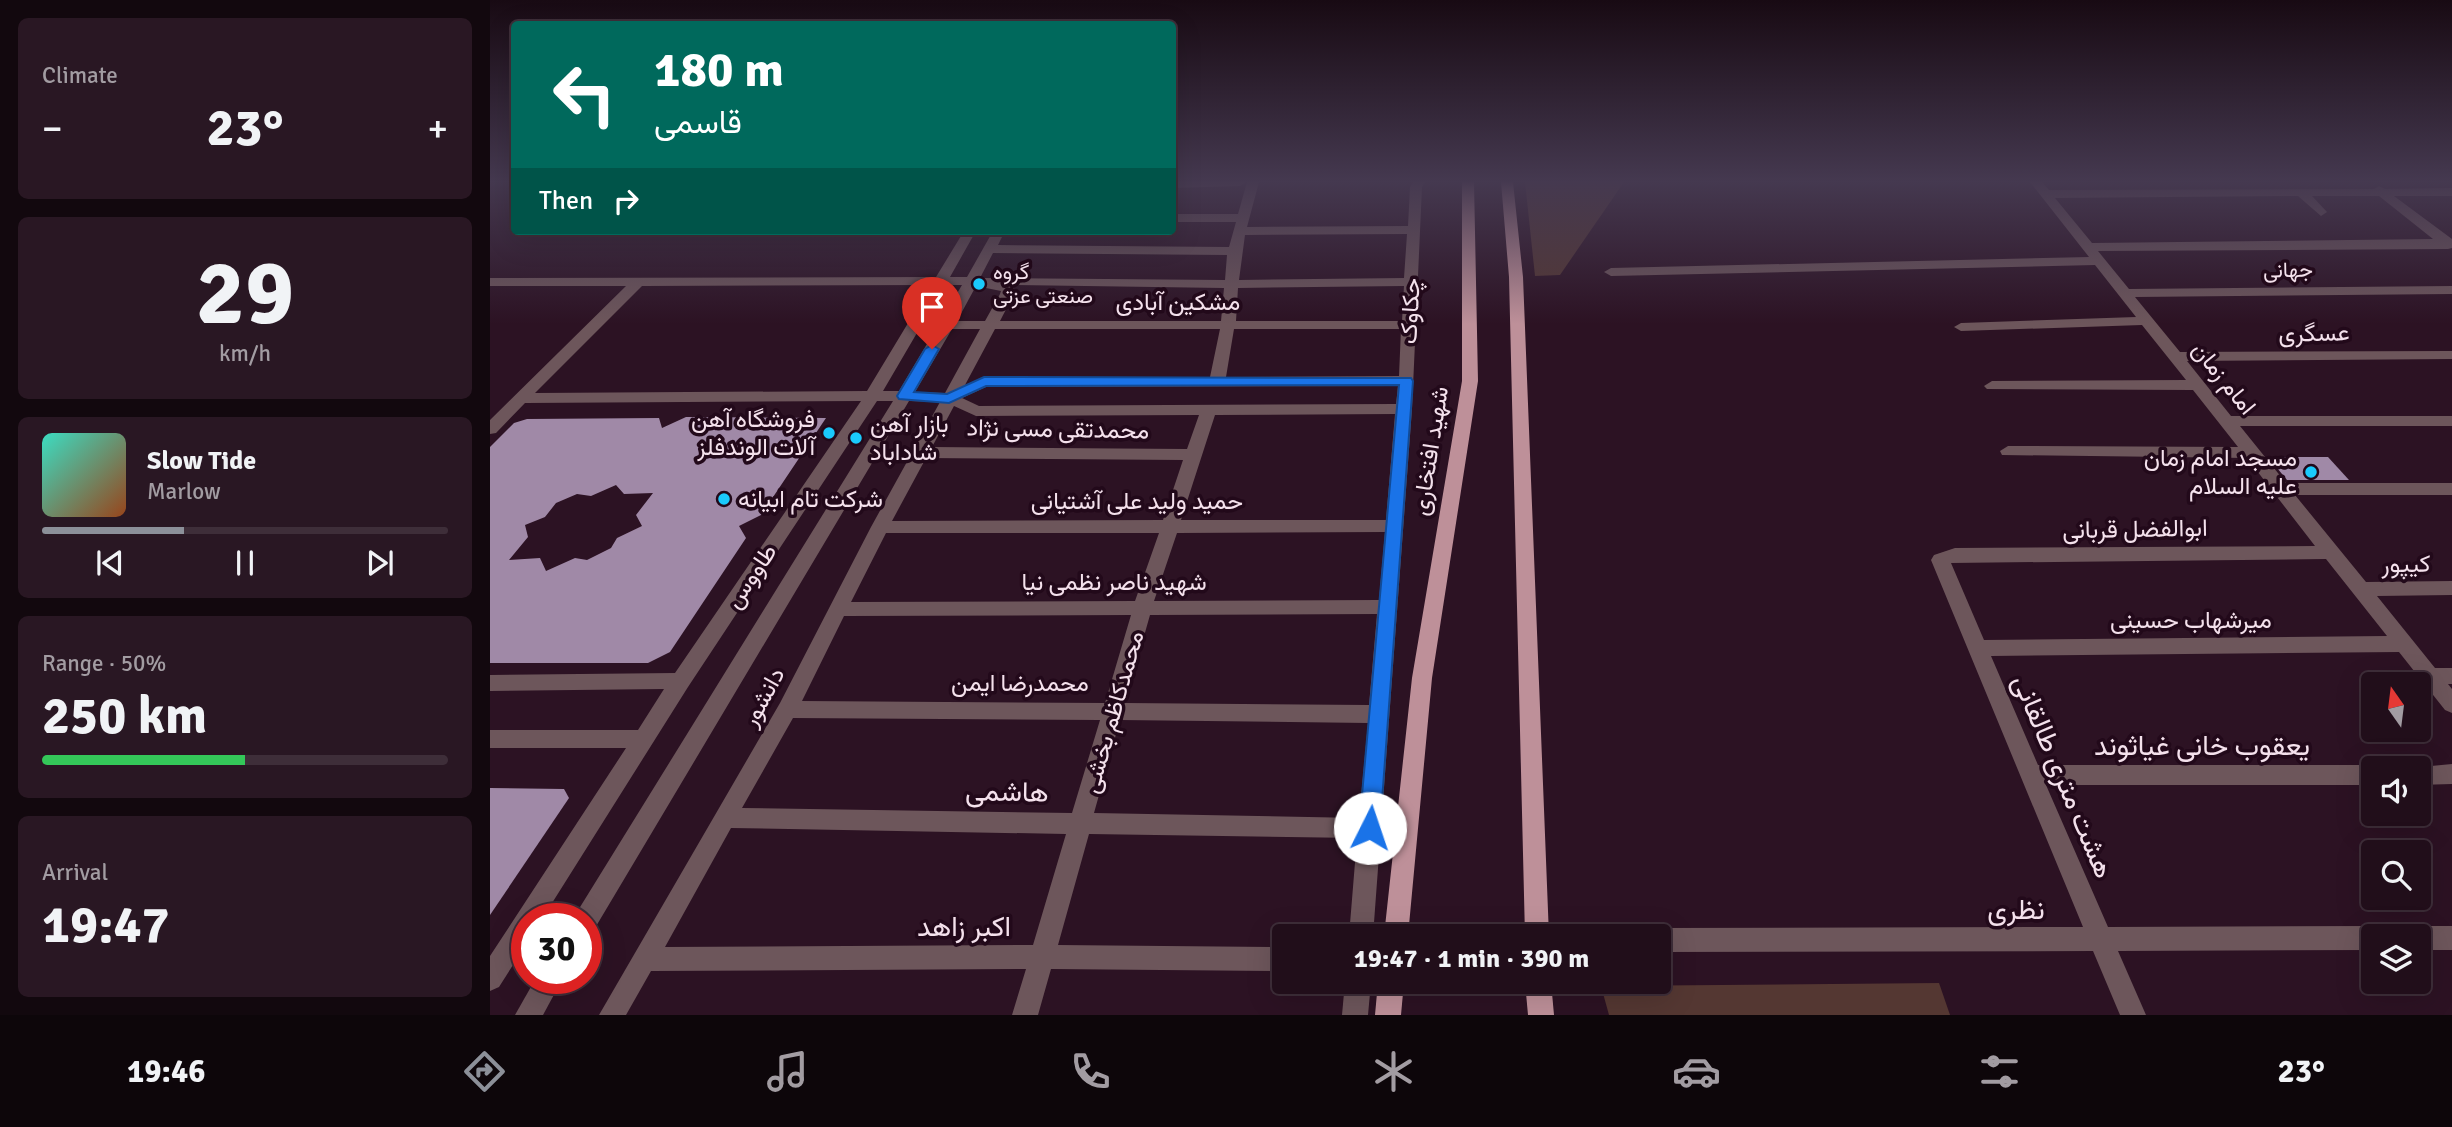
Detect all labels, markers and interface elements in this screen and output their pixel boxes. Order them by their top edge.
text: 180 m [654,40,784,100]
icon: left [539,49,630,140]
text: Climate [42,61,118,90]
text: 23° [207,96,283,160]
text: قاسمی [654,103,742,142]
text: − [42,105,63,152]
text: + [427,105,448,152]
icon: right [607,182,645,220]
text: Then [539,185,593,217]
text: 29 [196,237,294,350]
street label: جهانی [2263,257,2313,283]
place label: گروه صنعتی عزتی [993,259,1093,309]
marker: گروه صنعتی عزتی [971,276,987,292]
pin [902,277,962,349]
street label: چکاوک [1393,277,1428,345]
street label: مشکین آبادی [1116,287,1240,317]
icon: arrive [913,288,951,326]
street label: عسگری [2278,317,2350,349]
street label: امام زمان [2185,335,2263,421]
text: km/h [219,339,271,368]
street label: شهید افتخاری [1405,384,1455,518]
place label: فروشگاه آهن آلات الوندفلز [691,404,817,462]
place label: بازار آهن شاداباد [870,409,949,467]
street label: محمدتقی مسی نژاد [966,412,1150,446]
marker: فروشگاه آهن آلات الوندفلز [821,425,837,441]
marker: بازار آهن شاداباد [848,430,864,446]
place label: مسجد امام زمان علیه السلام [2144,443,2297,502]
text: Slow Tide [147,445,256,477]
marker: مسجد امام زمان علیه السلام [2303,464,2319,480]
text: Marlow [147,477,221,506]
place label: شرکت تام ابیانه [738,484,883,515]
street label: حمید ولید علی آشتیانی [1031,486,1243,516]
marker: شرکت تام ابیانه [716,491,732,507]
street label: ابوالفضل قربانی [2062,513,2208,545]
street label: طاووس [719,538,783,614]
icon: previous [91,544,129,582]
icon: pause [226,544,264,582]
icon: next [361,544,399,582]
street label: کیپور [2380,549,2431,580]
street label: شهید ناصر نظمی نیا [1021,567,1207,597]
street label: میرشهاب حسینی [2110,605,2272,635]
street label: محمدکاظم بخشی [1075,627,1151,797]
text: Range · 50% [42,649,166,678]
street label: دانشور [734,662,791,733]
street label: محمدرضا ایمن [951,668,1089,698]
street label: هشت متری طالقانی [2005,669,2121,883]
north arrow [2361,672,2431,742]
map controls [2361,672,2431,994]
text: 250 km [42,684,207,748]
street label: یعقوب خانی غیاثوند [2094,729,2310,763]
button: sound [2361,756,2431,826]
street label: هاشمی [965,774,1049,810]
position arrow [1333,791,1407,865]
button: search [2361,840,2431,910]
text: Arrival [42,858,108,887]
text: 19:47 [42,893,170,957]
street label: نظری [1987,893,2045,927]
speed limit sign: 30 [511,903,602,994]
street label: اکبر زاهد [917,910,1011,944]
button: layers [2361,924,2431,994]
text: 19:47 · 1 min · 390 m [1354,943,1589,975]
icon: directions [460,1047,509,1096]
icon: music [763,1047,812,1096]
icon: phone [1066,1047,1115,1096]
icon: climate [1369,1047,1418,1096]
icon: car [1672,1047,1721,1096]
icon: filters [1975,1047,2024,1096]
text: 19:46 [127,1052,206,1091]
text: 23° [2278,1052,2325,1091]

